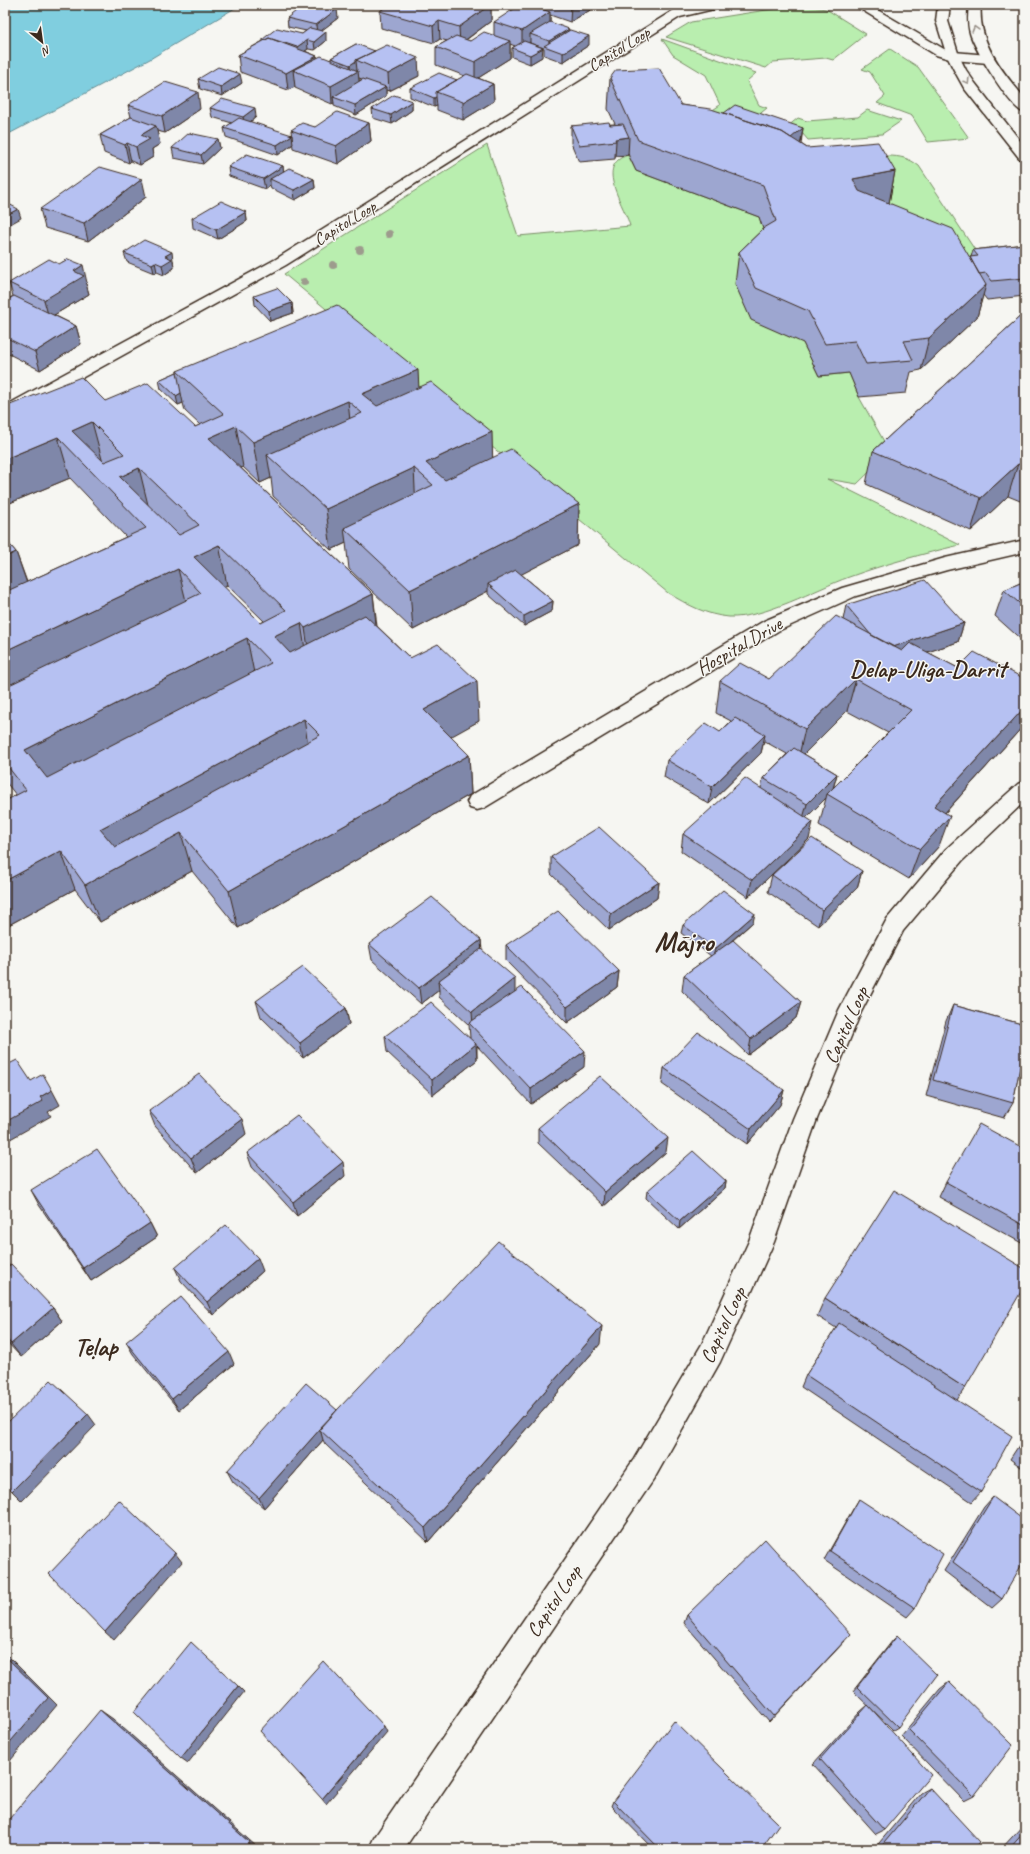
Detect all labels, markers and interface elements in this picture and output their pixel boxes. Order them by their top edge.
street label: Capitol Loop [584,21,655,76]
north arrow [22,22,62,62]
one-way arrow [971,26,980,33]
text: N [39,43,53,60]
one-way arrow [962,77,970,84]
street label: Capitol Loop [310,195,381,250]
street label: Hospital Drive [692,611,788,681]
district label: Delap-Uliga-Darrit [850,654,1010,684]
district label: Mājro [655,924,715,959]
street label: Capitol Loop [818,981,875,1067]
street label: Capitol Loop [694,1281,752,1367]
district label: Teḷap [75,1331,119,1363]
street label: Capitol Loop [521,1559,588,1642]

